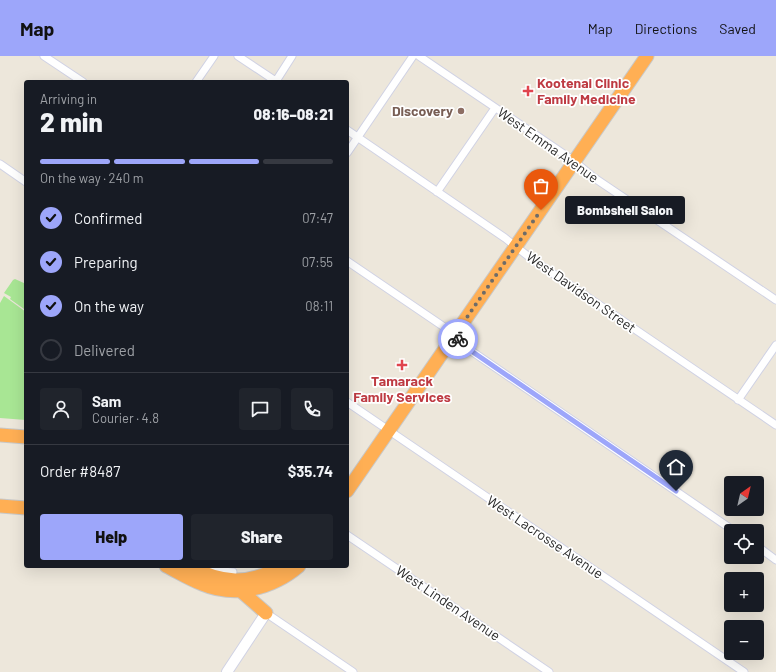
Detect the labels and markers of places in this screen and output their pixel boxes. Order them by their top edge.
place label: Kootenai Clinic Family Medicine [537,74,636,107]
marker: Kootenai Clinic Family Medicine [522,85,534,97]
place label: Discovery [392,102,453,119]
marker: Discovery [456,106,466,116]
pin [524,169,558,210]
callout: Bombshell Salon [565,196,685,224]
marker: Tamarack Family Services [396,359,408,371]
place label: Tamarack Family Services [353,372,451,405]
pin [659,450,693,491]

